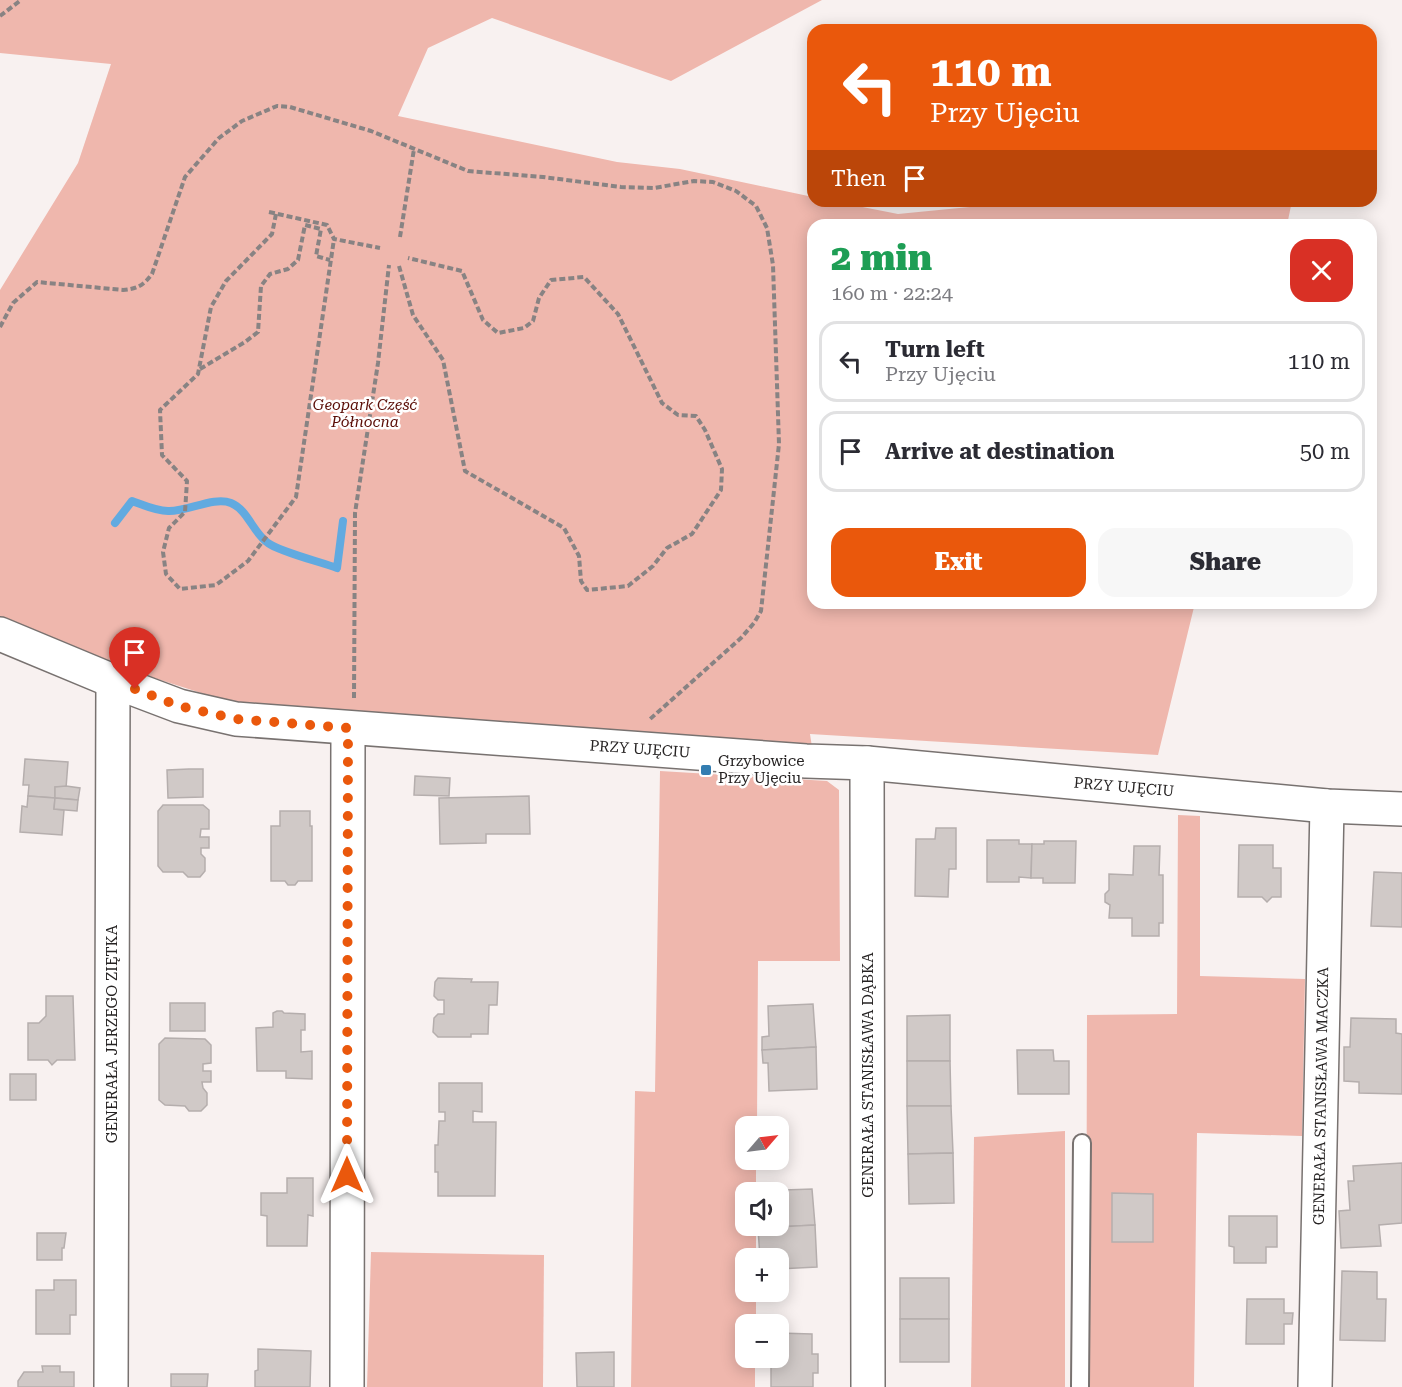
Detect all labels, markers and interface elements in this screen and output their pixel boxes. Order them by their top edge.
text: 110 m [930,47,1052,96]
icon: left [831,48,909,126]
text: Przy Ujęciu [930,97,1080,129]
icon: arrive [898,162,931,195]
text: Then [831,166,886,191]
text: 2 min [831,237,932,279]
button: close [1290,239,1353,302]
text: 160 m · 22:24 [831,281,953,305]
text: Turn left [885,337,985,362]
icon: left [834,345,867,378]
text: 110 m [1287,349,1350,374]
text: Przy Ujęciu [885,362,996,386]
park label: Geopark Część Północna [313,396,417,431]
icon: arrive [834,435,867,468]
text: Arrive at destination [885,439,1114,464]
text: 50 m [1300,439,1350,464]
button: Exit [831,528,1086,597]
button: Share [1098,528,1353,597]
pin [109,627,160,689]
icon: arrive [118,636,151,669]
street label: PRZY UJĘCIU [589,737,691,761]
place label: Grzybowice Przy Ujęciu [718,752,804,787]
marker: Grzybowice Przy Ujęciu [699,763,713,777]
street label: PRZY UJĘCIU [1073,774,1175,800]
street label: GENERAŁA JERZEGO ZIĘTKA [103,924,121,1143]
street label: GENERAŁA STANISŁAWA DĄBKA [859,952,877,1198]
street label: GENERAŁA STANISŁAWA MACZKA [1310,966,1332,1225]
north arrow [735,1116,789,1170]
map controls [735,1116,789,1368]
position arrow [315,1143,379,1207]
button: sound [735,1182,789,1236]
button: + [735,1248,789,1302]
button: − [735,1314,789,1368]

